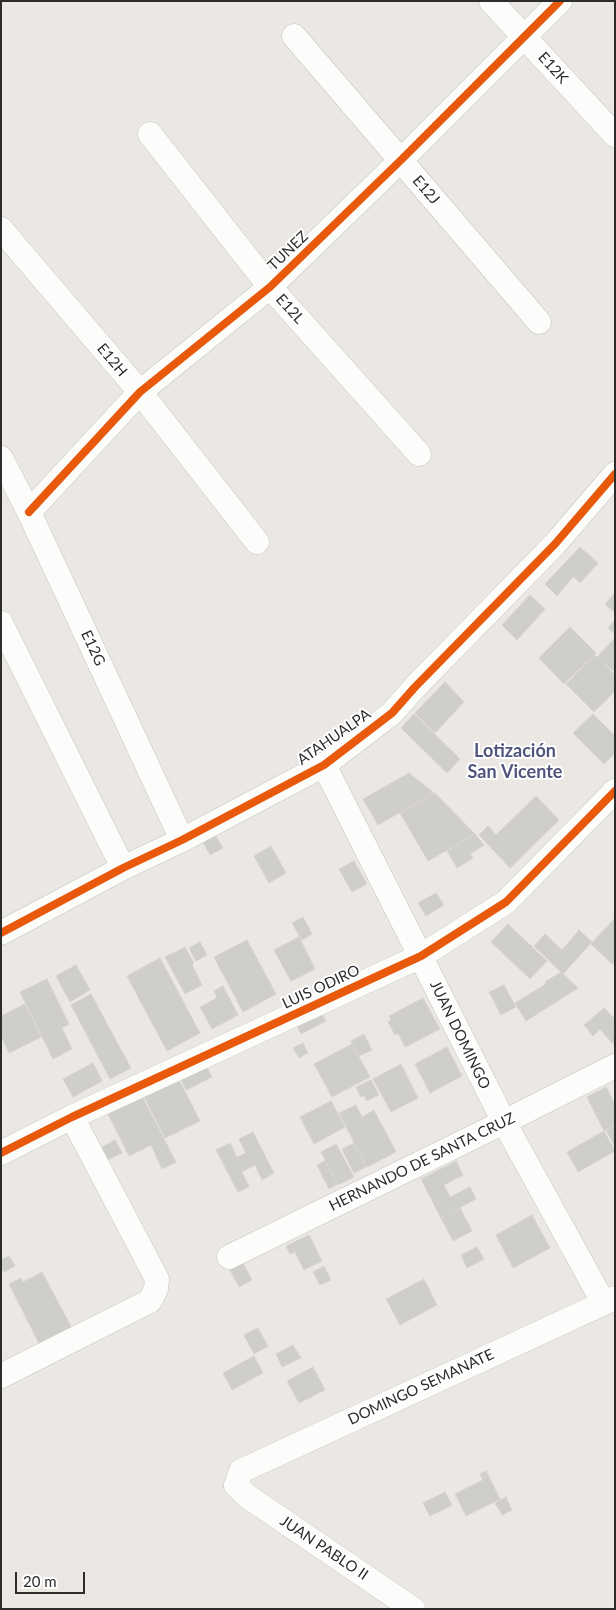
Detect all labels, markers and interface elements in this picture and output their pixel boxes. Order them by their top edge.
street label: E12K [534,49,572,87]
street label: E12J [409,172,443,208]
street label: TUNEZ [264,227,312,275]
street label: E12L [272,290,308,328]
street label: E12H [93,340,131,380]
street label: E12G [77,627,109,669]
street label: ATAHUALPA [294,705,374,769]
district label: Lotización San Vicente [468,740,562,782]
street label: LUIS ODIRO [279,961,363,1013]
street label: JUAN DOMINGO [426,978,494,1092]
street label: HERNANDO DE SANTA CRUZ [326,1109,518,1215]
street label: DOMINGO SEMANATE [345,1345,497,1429]
street label: JUAN PABLO II [277,1512,371,1584]
scale bar [18,1562,88,1594]
text: 20 m [23,1572,57,1590]

